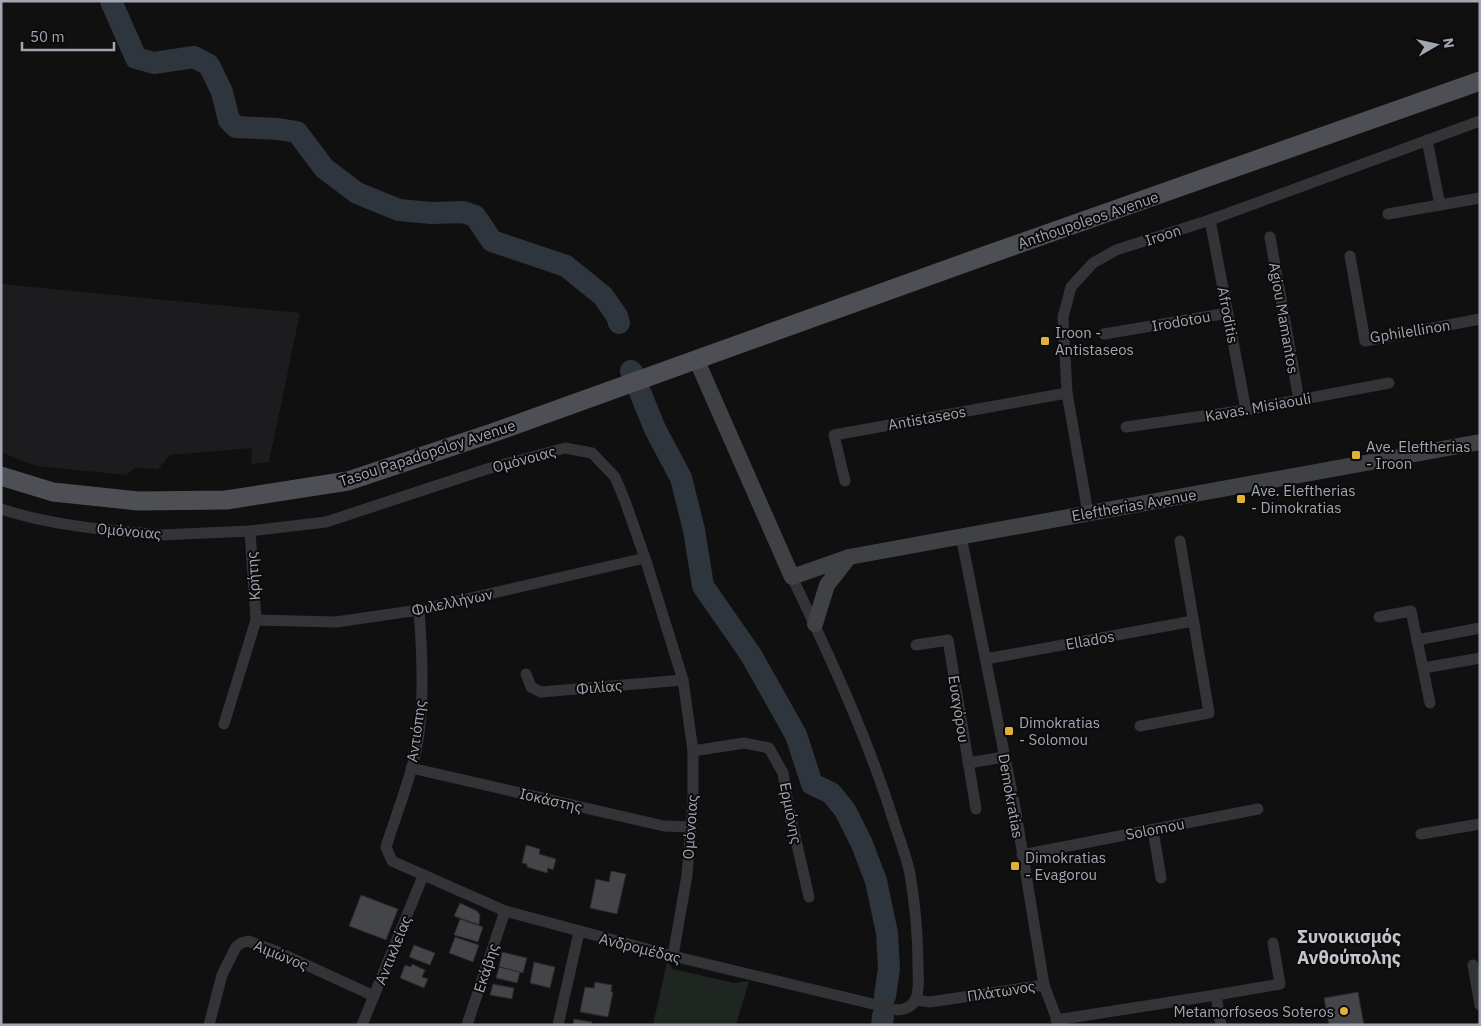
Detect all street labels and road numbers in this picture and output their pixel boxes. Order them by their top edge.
street label: Anthoupoleos Avenue [1015,187,1161,253]
street label: Iroon [1143,220,1183,250]
street label: Agiou Mamantos [1265,261,1303,375]
street label: Afroditis [1213,285,1243,345]
street label: Irodotou [1150,307,1212,335]
street label: Gphilellinon [1369,315,1451,347]
street label: Kavas. Misiaouli [1204,388,1312,426]
street label: Antistaseos [887,402,967,434]
street label: Tasou Papadopoloy Avenue [336,415,518,491]
street label: Ομόνοιας [490,441,558,477]
street label: Eleftherias Avenue [1070,485,1198,525]
street label: Ομόνοιας [96,519,162,543]
street label: Κρήτης [242,551,264,601]
street label: Φιλελλήνων [410,584,495,620]
street label: Ellados [1064,626,1116,654]
street label: Ευαγόρου [944,674,974,744]
street label: Φιλίας [575,676,623,698]
street label: Αντιόπης [402,699,430,763]
street label: Demokratias [994,752,1028,840]
street label: Ερμιόνης [776,781,806,845]
street label: Ιοκάστης [518,784,584,816]
street label: Ομόνοιας [678,794,702,860]
street label: Solomou [1124,814,1186,844]
street label: Αντικλείας [371,913,415,987]
street label: Ανδρομέδας [597,929,683,967]
street label: Αιμώνος [251,936,311,974]
street label: Εκάβης [469,941,503,995]
street label: Πλάτωνος [966,976,1036,1006]

